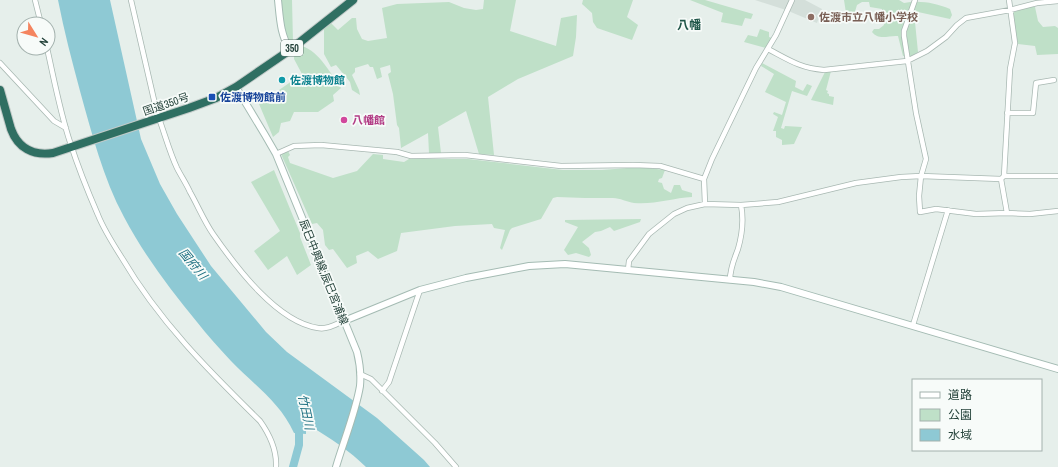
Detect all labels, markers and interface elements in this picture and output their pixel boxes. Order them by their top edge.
place label: 佐渡市立八幡小学校 [819,10,918,24]
marker: 佐渡市立八幡小学校 [806,12,816,22]
north arrow [16,16,56,56]
district label: 八幡 [677,17,701,33]
text: N [36,35,52,49]
road number: 350 [281,40,303,56]
place label: 佐渡博物館 [290,73,345,87]
marker: 佐渡博物館 [277,75,287,85]
street label: 国道350号 [141,90,191,118]
place label: 佐渡博物館前 [220,90,286,104]
marker: 佐渡博物館前 [207,92,217,102]
place label: 八幡館 [352,113,385,127]
marker: 八幡館 [339,115,349,125]
street label: 辰巳中興線;辰巳宮浦線 [296,217,352,327]
water label: 国府川 [175,245,212,284]
legend [912,379,1042,451]
text: 道路 [948,387,972,403]
water label: 竹田川 [294,393,318,433]
text: 公園 [948,407,972,423]
text: 水域 [948,427,972,443]

